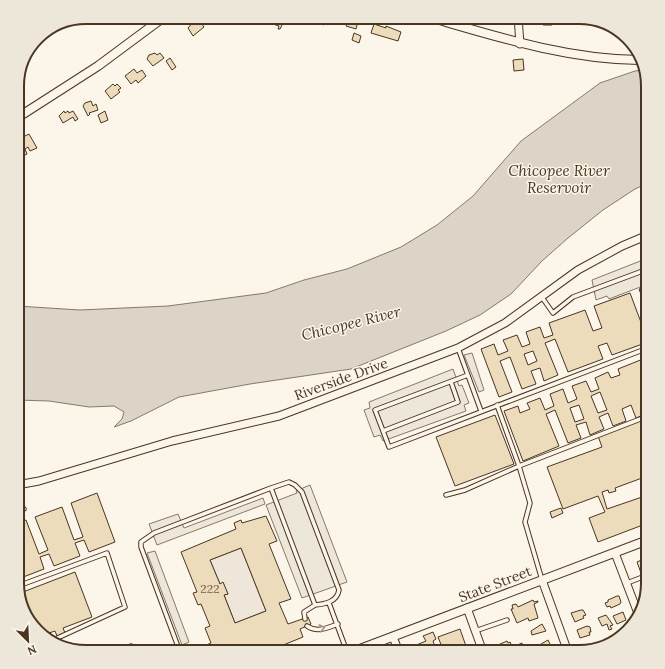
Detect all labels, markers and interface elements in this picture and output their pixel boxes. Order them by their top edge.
water label: Chicopee River Reservoir [508,161,610,197]
water label: Chicopee River [299,301,403,345]
street label: Riverside Drive [292,354,391,404]
street label: State Street [456,562,535,606]
house number: 222 [200,581,220,596]
north arrow [8,621,48,661]
one-way arrow [319,625,325,633]
text: N [25,642,39,658]

